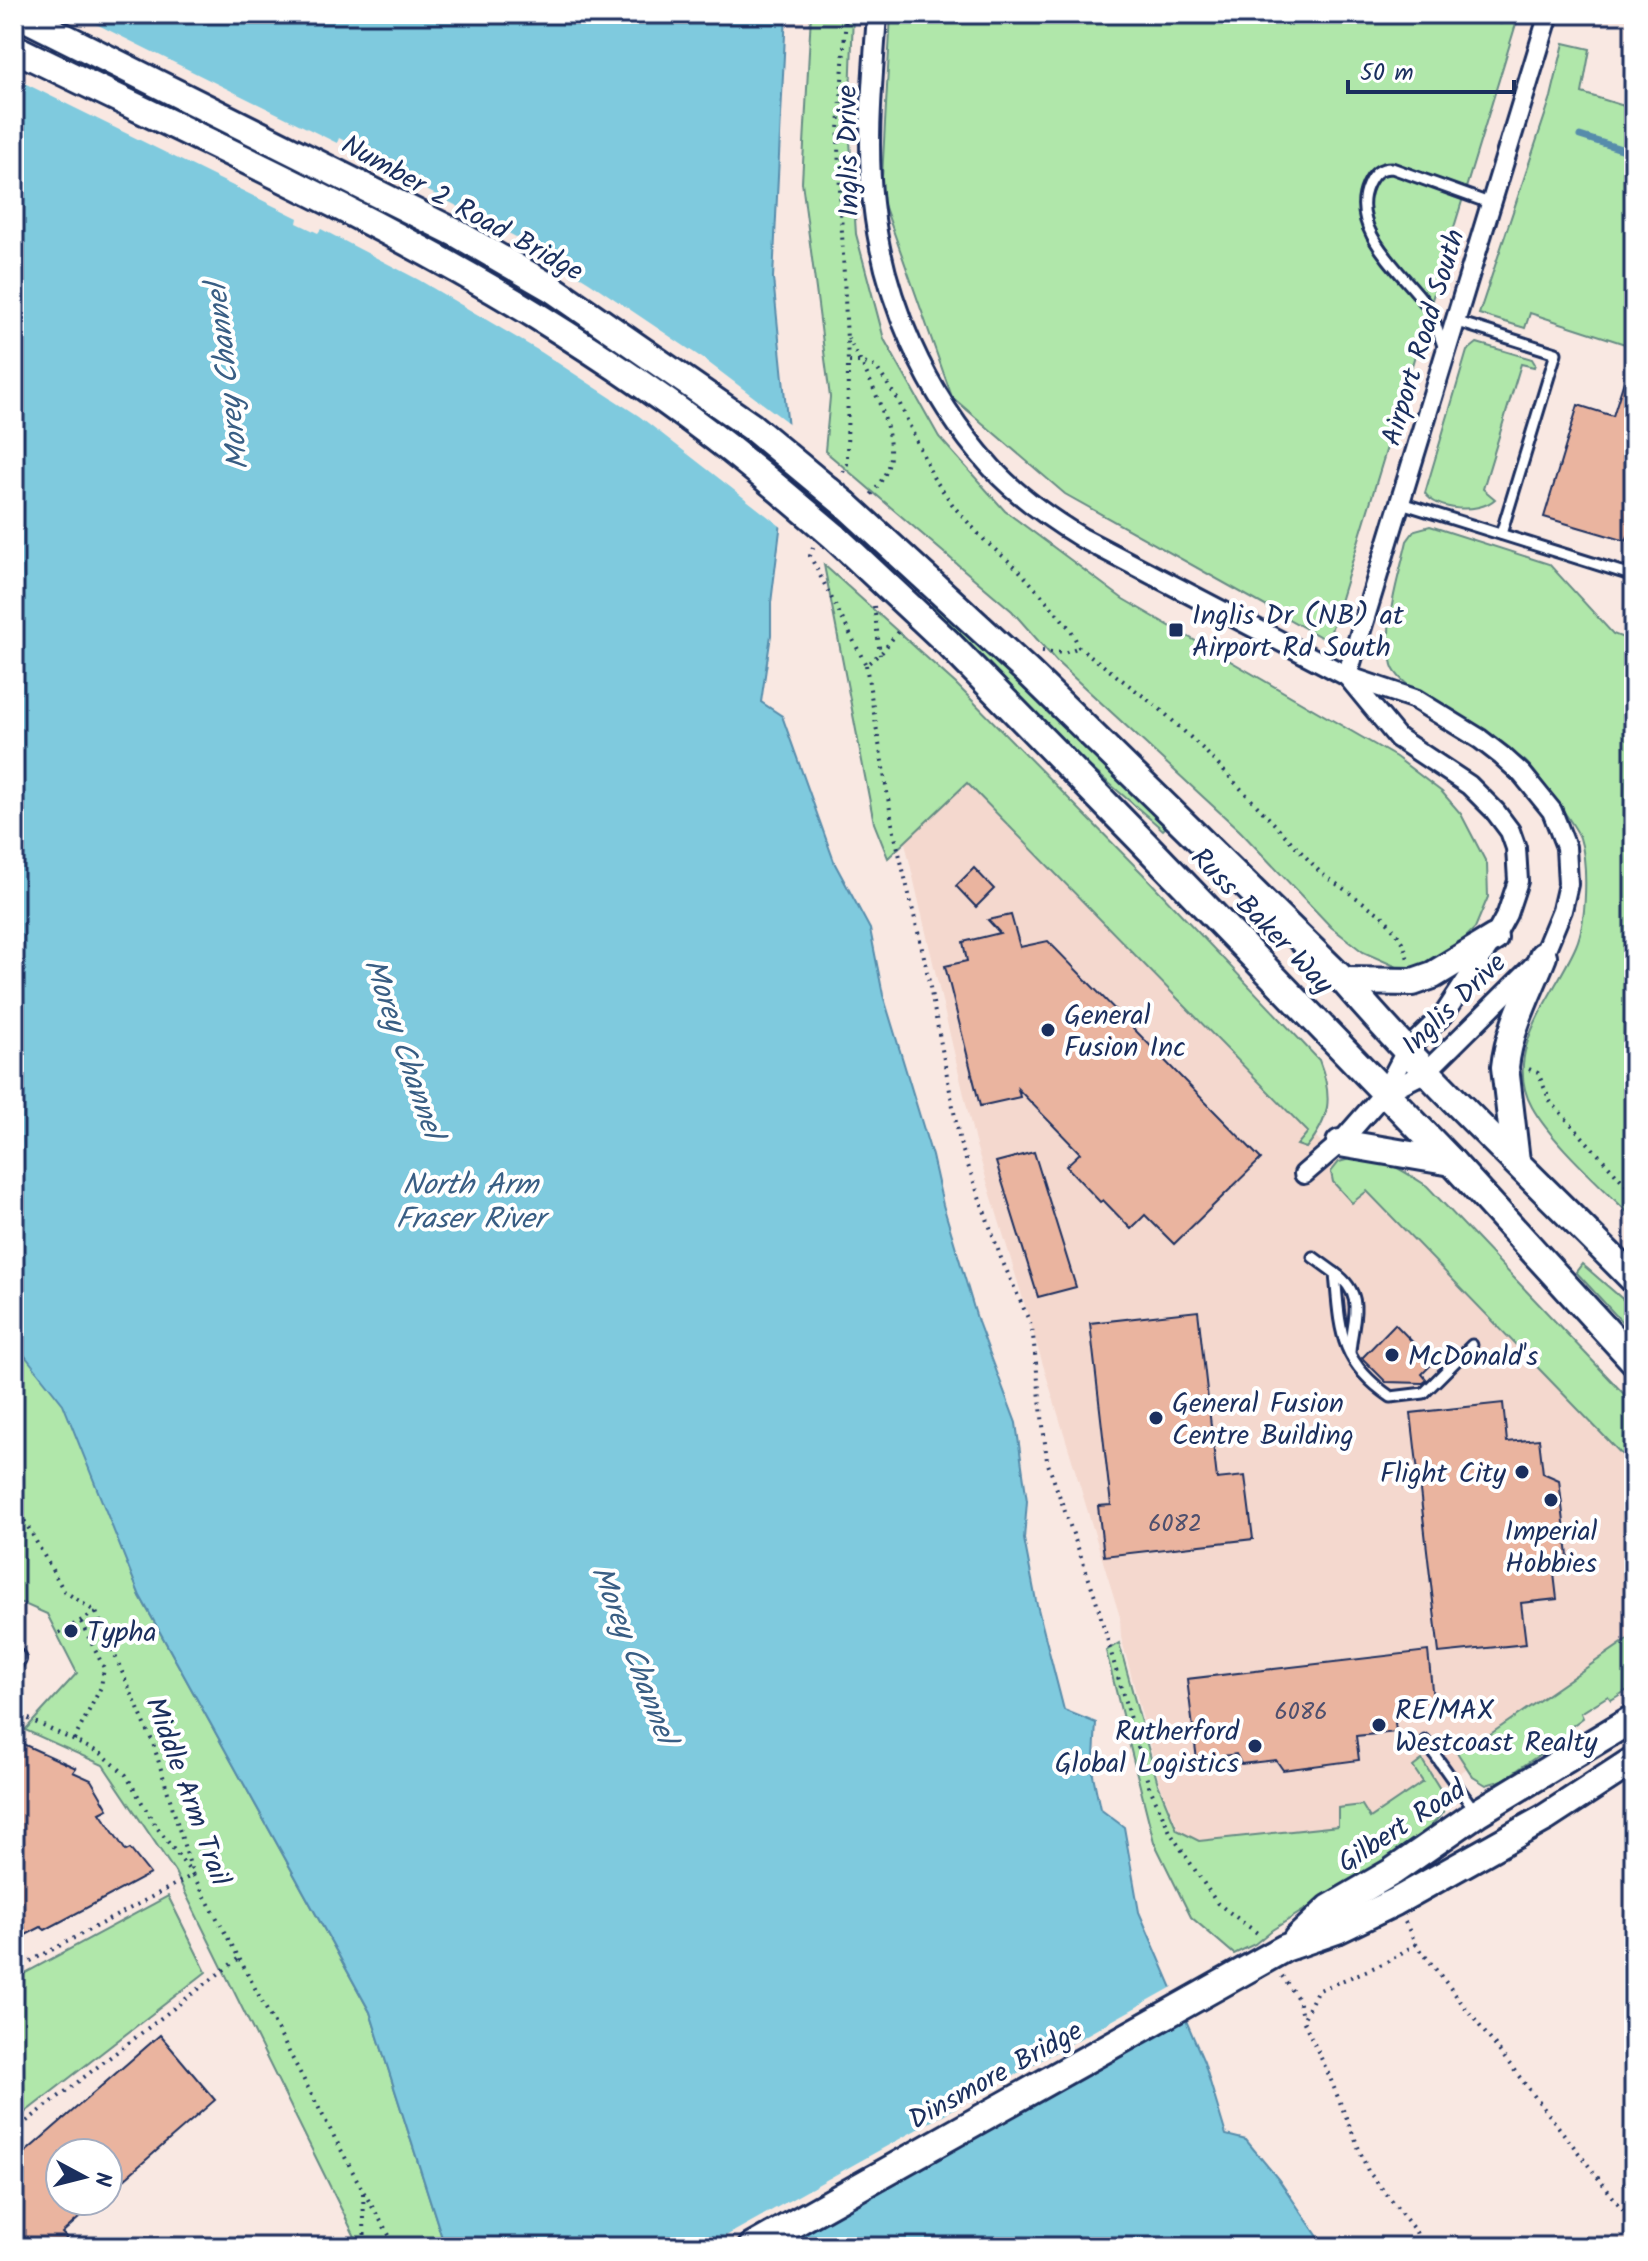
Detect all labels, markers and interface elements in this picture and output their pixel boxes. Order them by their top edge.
scale bar [1348,44,1514,94]
text: 50 m [1360,54,1414,93]
street label: Inglis Drive [826,84,873,217]
street label: Number 2 Road Bridge [332,124,592,295]
street label: Airport Road South [1370,224,1479,452]
water label: Morey Channel [193,275,264,473]
place label: Inglis Dr (NB) at Airport Rd South [1192,594,1405,671]
marker: Inglis Dr (NB) at Airport Rd South [1167,621,1185,639]
street label: Russ Baker Way [1179,838,1344,1006]
street label: Inglis Drive [1392,942,1518,1067]
water label: Morey Channel [349,952,457,1151]
place label: General Fusion Inc [1064,994,1186,1071]
marker: General Fusion Inc [1039,1021,1057,1039]
water label: North Arm Fraser River [396,1162,550,1244]
place label: McDonald's [1408,1335,1538,1380]
marker: McDonald's [1383,1346,1401,1364]
place label: General Fusion Centre Building [1172,1382,1354,1459]
marker: General Fusion Centre Building [1147,1409,1165,1427]
place label: Flight City [1380,1452,1507,1497]
marker: Flight City [1513,1463,1531,1481]
marker: Imperial Hobbies [1542,1491,1560,1509]
house number: 6082 [1148,1505,1202,1544]
place label: Imperial Hobbies [1505,1510,1598,1587]
water label: Morey Channel [576,1558,690,1756]
place label: Typha [87,1611,157,1656]
marker: Typha [62,1622,80,1640]
place label: RE/MAX Westcoast Realty [1395,1689,1598,1766]
street label: Middle Arm Trail [132,1691,242,1893]
house number: 6086 [1274,1693,1328,1732]
place label: Rutherford Global Logistics [1055,1710,1240,1787]
marker: RE/MAX Westcoast Realty [1370,1716,1388,1734]
marker: Rutherford Global Logistics [1246,1737,1264,1755]
street label: Gilbert Road [1329,1768,1476,1886]
street label: Dinsmore Bridge [901,2009,1092,2143]
north arrow [44,2137,124,2217]
text: N [83,2170,120,2188]

